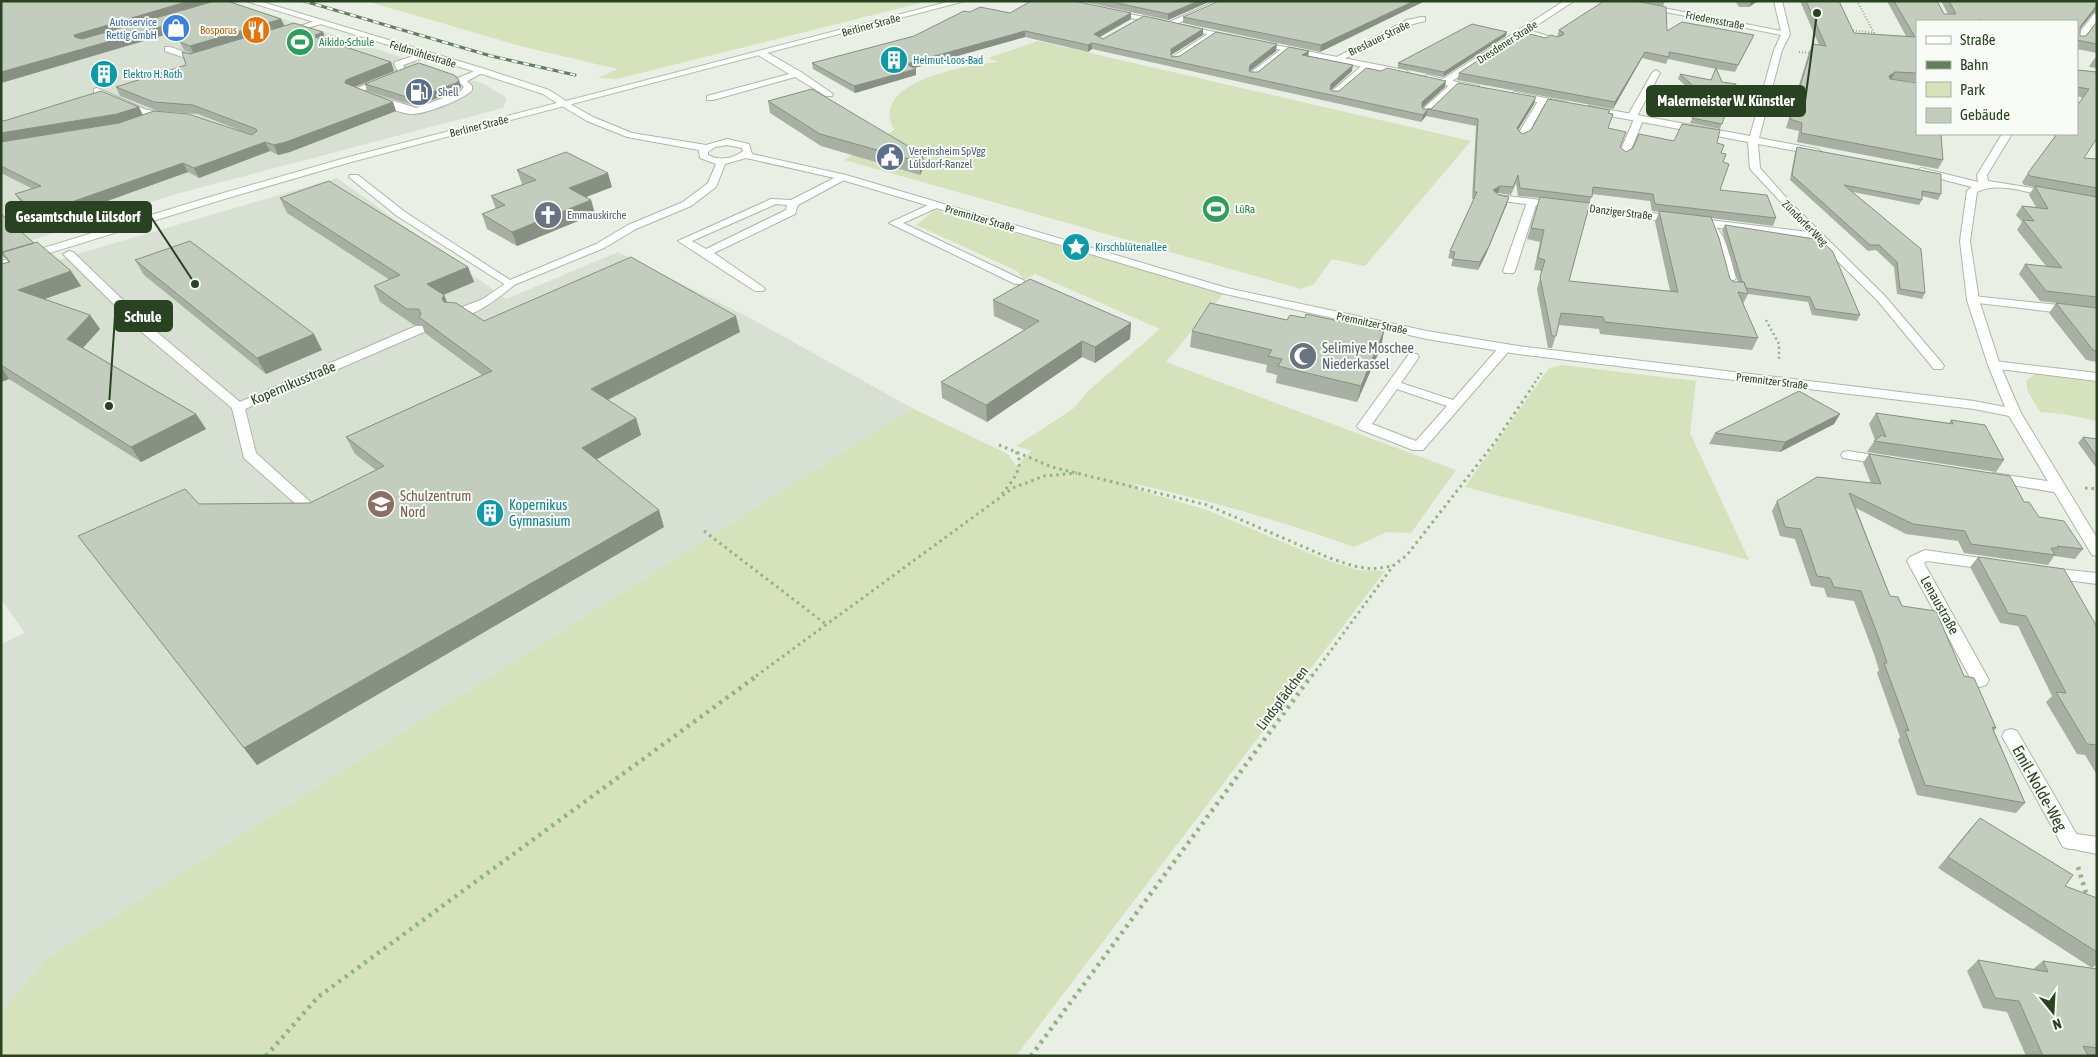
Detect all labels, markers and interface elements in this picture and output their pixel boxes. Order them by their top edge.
street label: Friedensstraße [1685,8,1745,32]
street label: Berliner Straße [840,11,902,39]
shop icon: Autoservice Rettig GmbH [161,13,191,43]
restaurant icon: Bosporus [241,15,271,45]
place label: Autoservice Rettig GmbH [106,16,157,41]
street label: Breslauer Straße [1346,18,1412,58]
street label: Dresdener Straße [1475,18,1539,66]
legend [1916,20,2078,135]
place label: Bosporus [200,24,237,36]
sports icon: Aikido-Schule [285,27,315,57]
text: Straße [1960,31,1996,48]
place label: Aikido-Schule [319,36,374,48]
street label: Feldmühlestraße [388,38,458,70]
building icon: Helmut-Loos-Bad [879,45,909,75]
place label: Helmut-Loos-Bad [913,54,983,66]
text: Bahn [1960,56,1989,73]
building icon: Elektro H. Roth [89,59,119,89]
place label: Elektro H. Roth [123,68,182,80]
fuel station icon: Shell [404,77,434,107]
text: Park [1960,81,1985,98]
place label: Shell [438,86,459,98]
callout: Malermeister W. Künstler [1647,86,1805,116]
text: Malermeister W. Künstler [1657,92,1795,109]
text: Gebäude [1960,106,2010,123]
street label: Berliner Straße [448,113,510,139]
public building icon: Vereinsheim SpVgg Lülsdorf-Ranzel [875,142,905,172]
place label: Vereinsheim SpVgg Lülsdorf-Ranzel [909,145,986,170]
sports icon: LüRa [1201,194,1231,224]
street label: Zündorfer Weg [1780,198,1830,248]
church icon: Emmauskirche [533,200,563,230]
callout: Gesamtschule Lülsdorf [6,202,151,232]
street label: Premnitzer Straße [944,202,1016,234]
street label: Danziger Straße [1589,202,1653,222]
place label: LüRa [1235,203,1255,215]
text: Gesamtschule Lülsdorf [15,208,141,225]
place label: Emmauskirche [567,209,627,221]
place icon: Kirschblütenallee [1061,232,1091,262]
place label: Kirschblütenallee [1095,241,1167,253]
callout: Schule [115,301,172,331]
text: Schule [124,308,162,325]
street label: Premnitzer Straße [1335,310,1409,336]
place label: Selimiye Moschee Niederkassel [1322,340,1414,372]
mosque icon: Selimiye Moschee Niederkassel [1288,341,1318,371]
street label: Kopernikusstraße [248,358,338,408]
street label: Premnitzer Straße [1735,371,1809,391]
place label: Schulzentrum Nord [400,488,471,520]
school or university icon: Schulzentrum Nord [366,489,396,519]
place label: Kopernikus Gymnasium [509,497,571,529]
building icon: Kopernikus Gymnasium [475,498,505,528]
street label: Lenaustraße [1917,573,1963,637]
street label: Lindspfädchen [1253,663,1311,733]
street label: Emil-Nolde-Weg [2008,742,2071,835]
north arrow [2028,987,2078,1037]
text: N [2051,1015,2063,1033]

